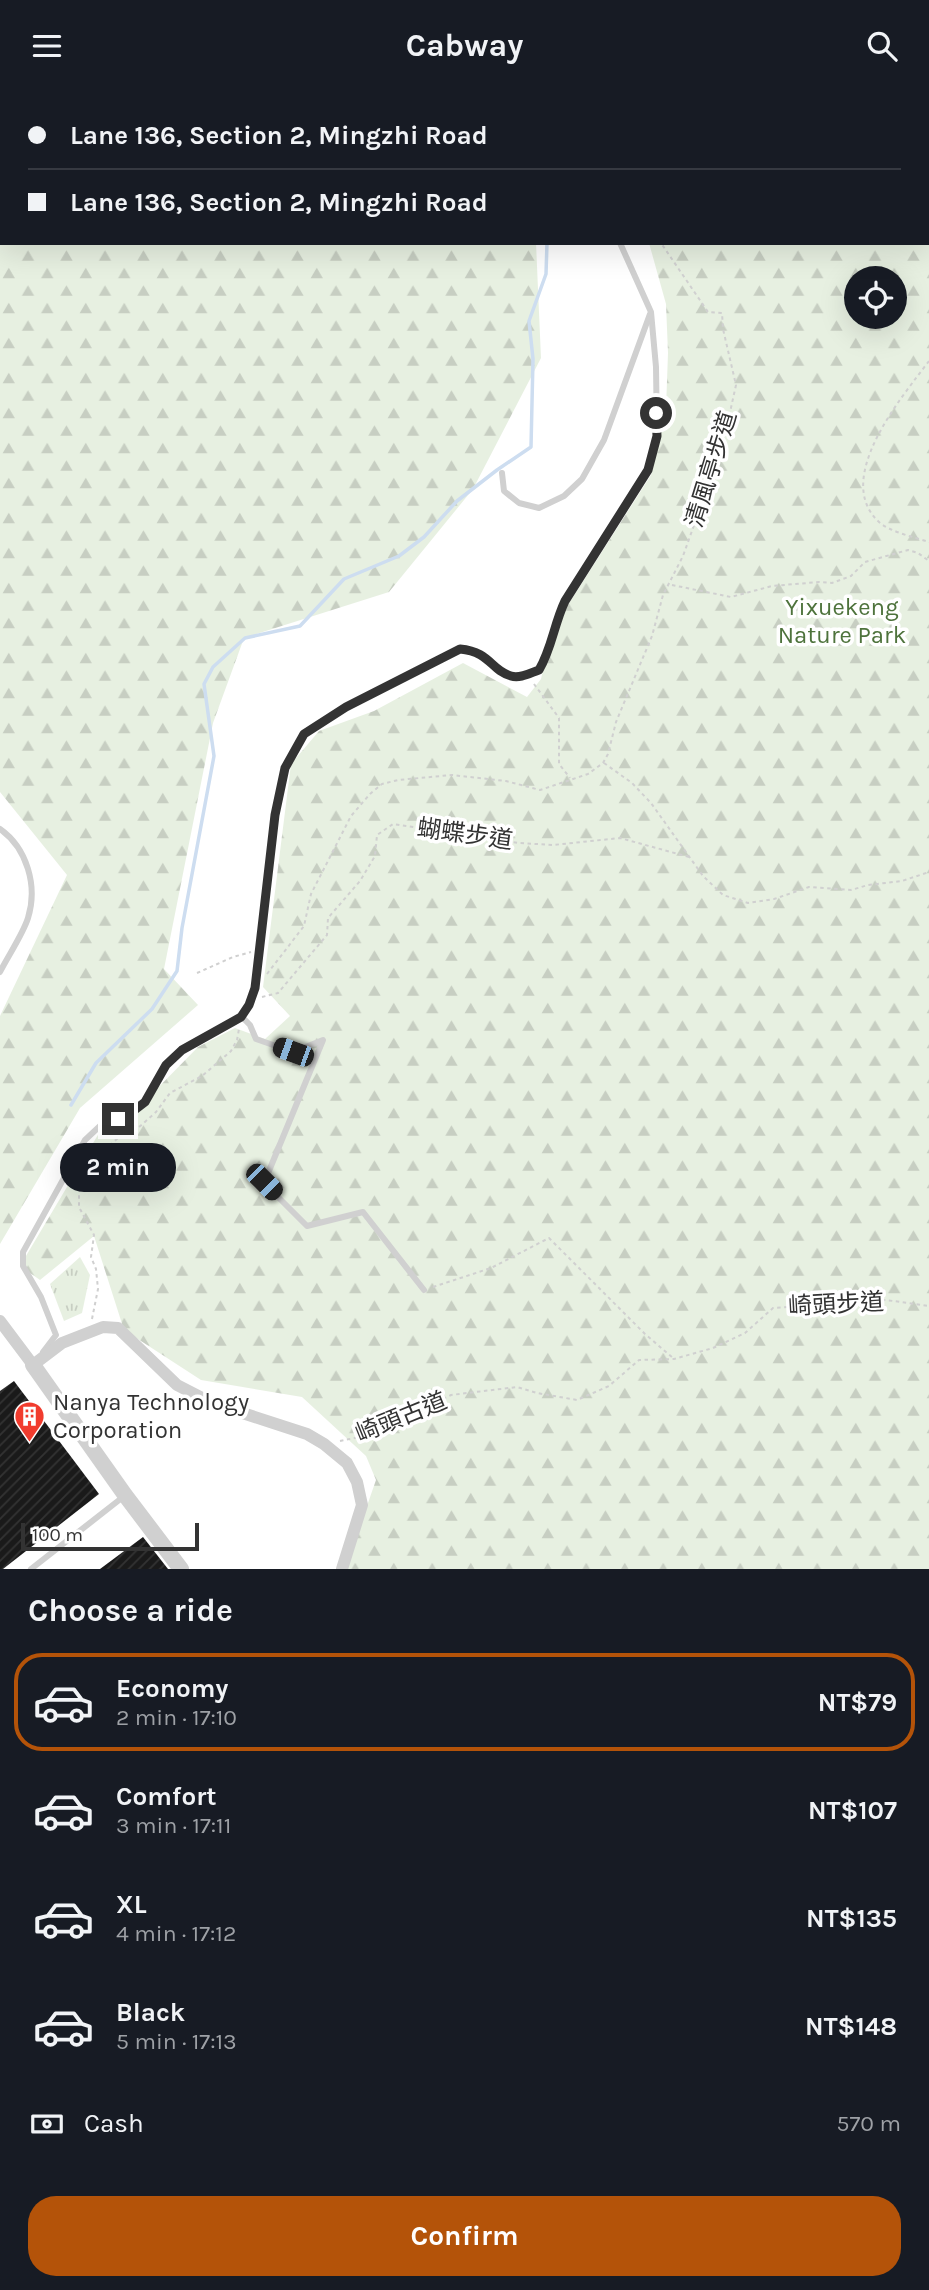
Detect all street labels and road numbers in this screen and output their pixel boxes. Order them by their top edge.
street label: 清風亭步道 [680,408,742,530]
street label: 蝴蝶步道 [416,813,514,855]
street label: 崎頭步道 [787,1288,885,1320]
street label: 崎頭古道 [351,1386,451,1448]

